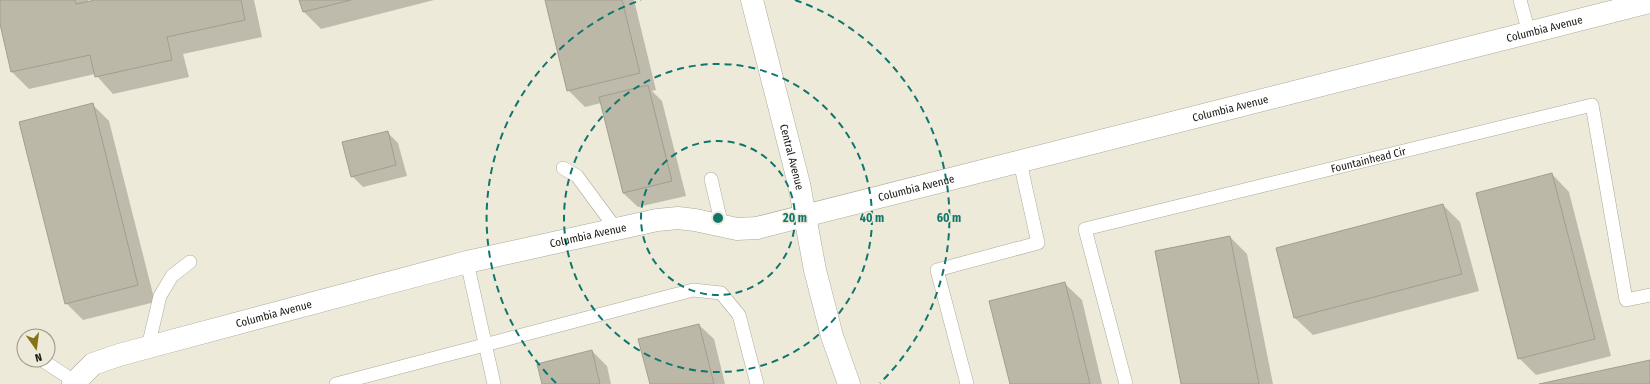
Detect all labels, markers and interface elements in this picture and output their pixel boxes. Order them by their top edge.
street label: Columbia Avenue [1505,13,1584,45]
street label: Columbia Avenue [1191,92,1270,124]
street label: Central Avenue [777,123,806,191]
street label: Fountainhead Cir [1330,144,1407,175]
street label: Columbia Avenue [877,172,956,204]
centre of rings [711,211,725,225]
text: 20 m [782,211,807,225]
text: 40 m [860,211,884,225]
text: 60 m [937,211,961,225]
street label: Columbia Avenue [549,220,628,250]
street label: Columbia Avenue [234,297,313,330]
north arrow [16,328,56,368]
text: N [34,350,43,364]

